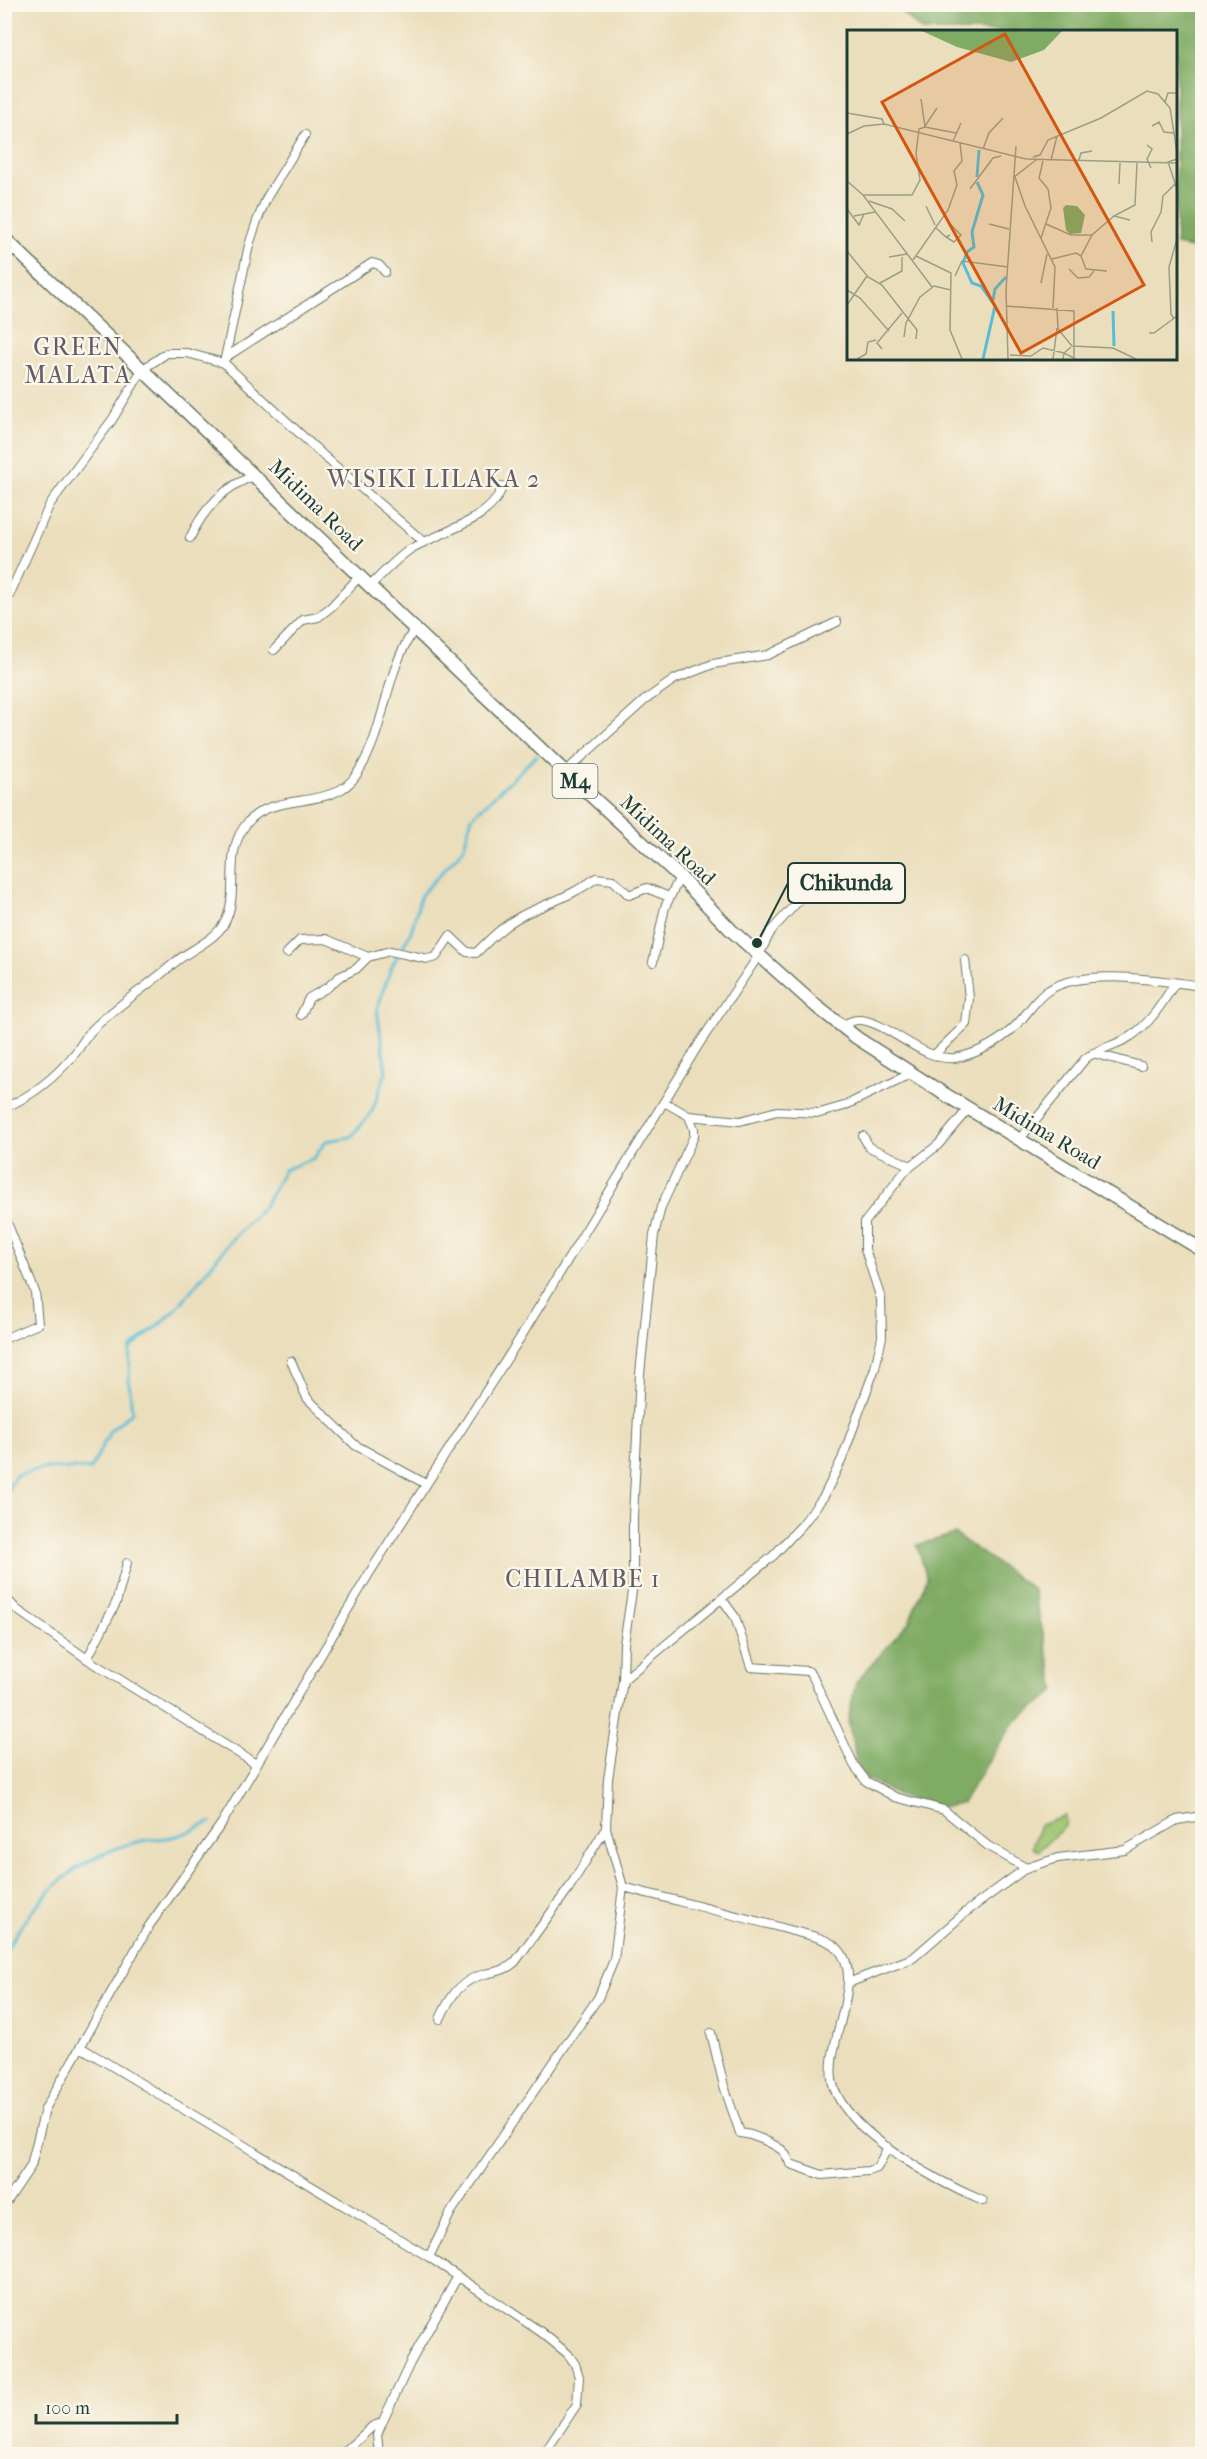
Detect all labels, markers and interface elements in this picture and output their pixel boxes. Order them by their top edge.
inset map [847,30,1177,360]
district label: GREEN MALATA [24,333,132,389]
street label: Midima Road [264,454,368,556]
district label: WISIKI LILAKA 2 [326,465,541,493]
road number: M4 [552,764,598,798]
street label: Midima Road [615,790,721,891]
callout: Chikunda [788,863,905,903]
text: Chikunda [800,870,893,896]
street label: Midima Road [989,1091,1106,1175]
district label: CHILAMBE 1 [505,1565,661,1593]
scale bar [36,2387,177,2425]
text: 100 m [45,2398,90,2419]

